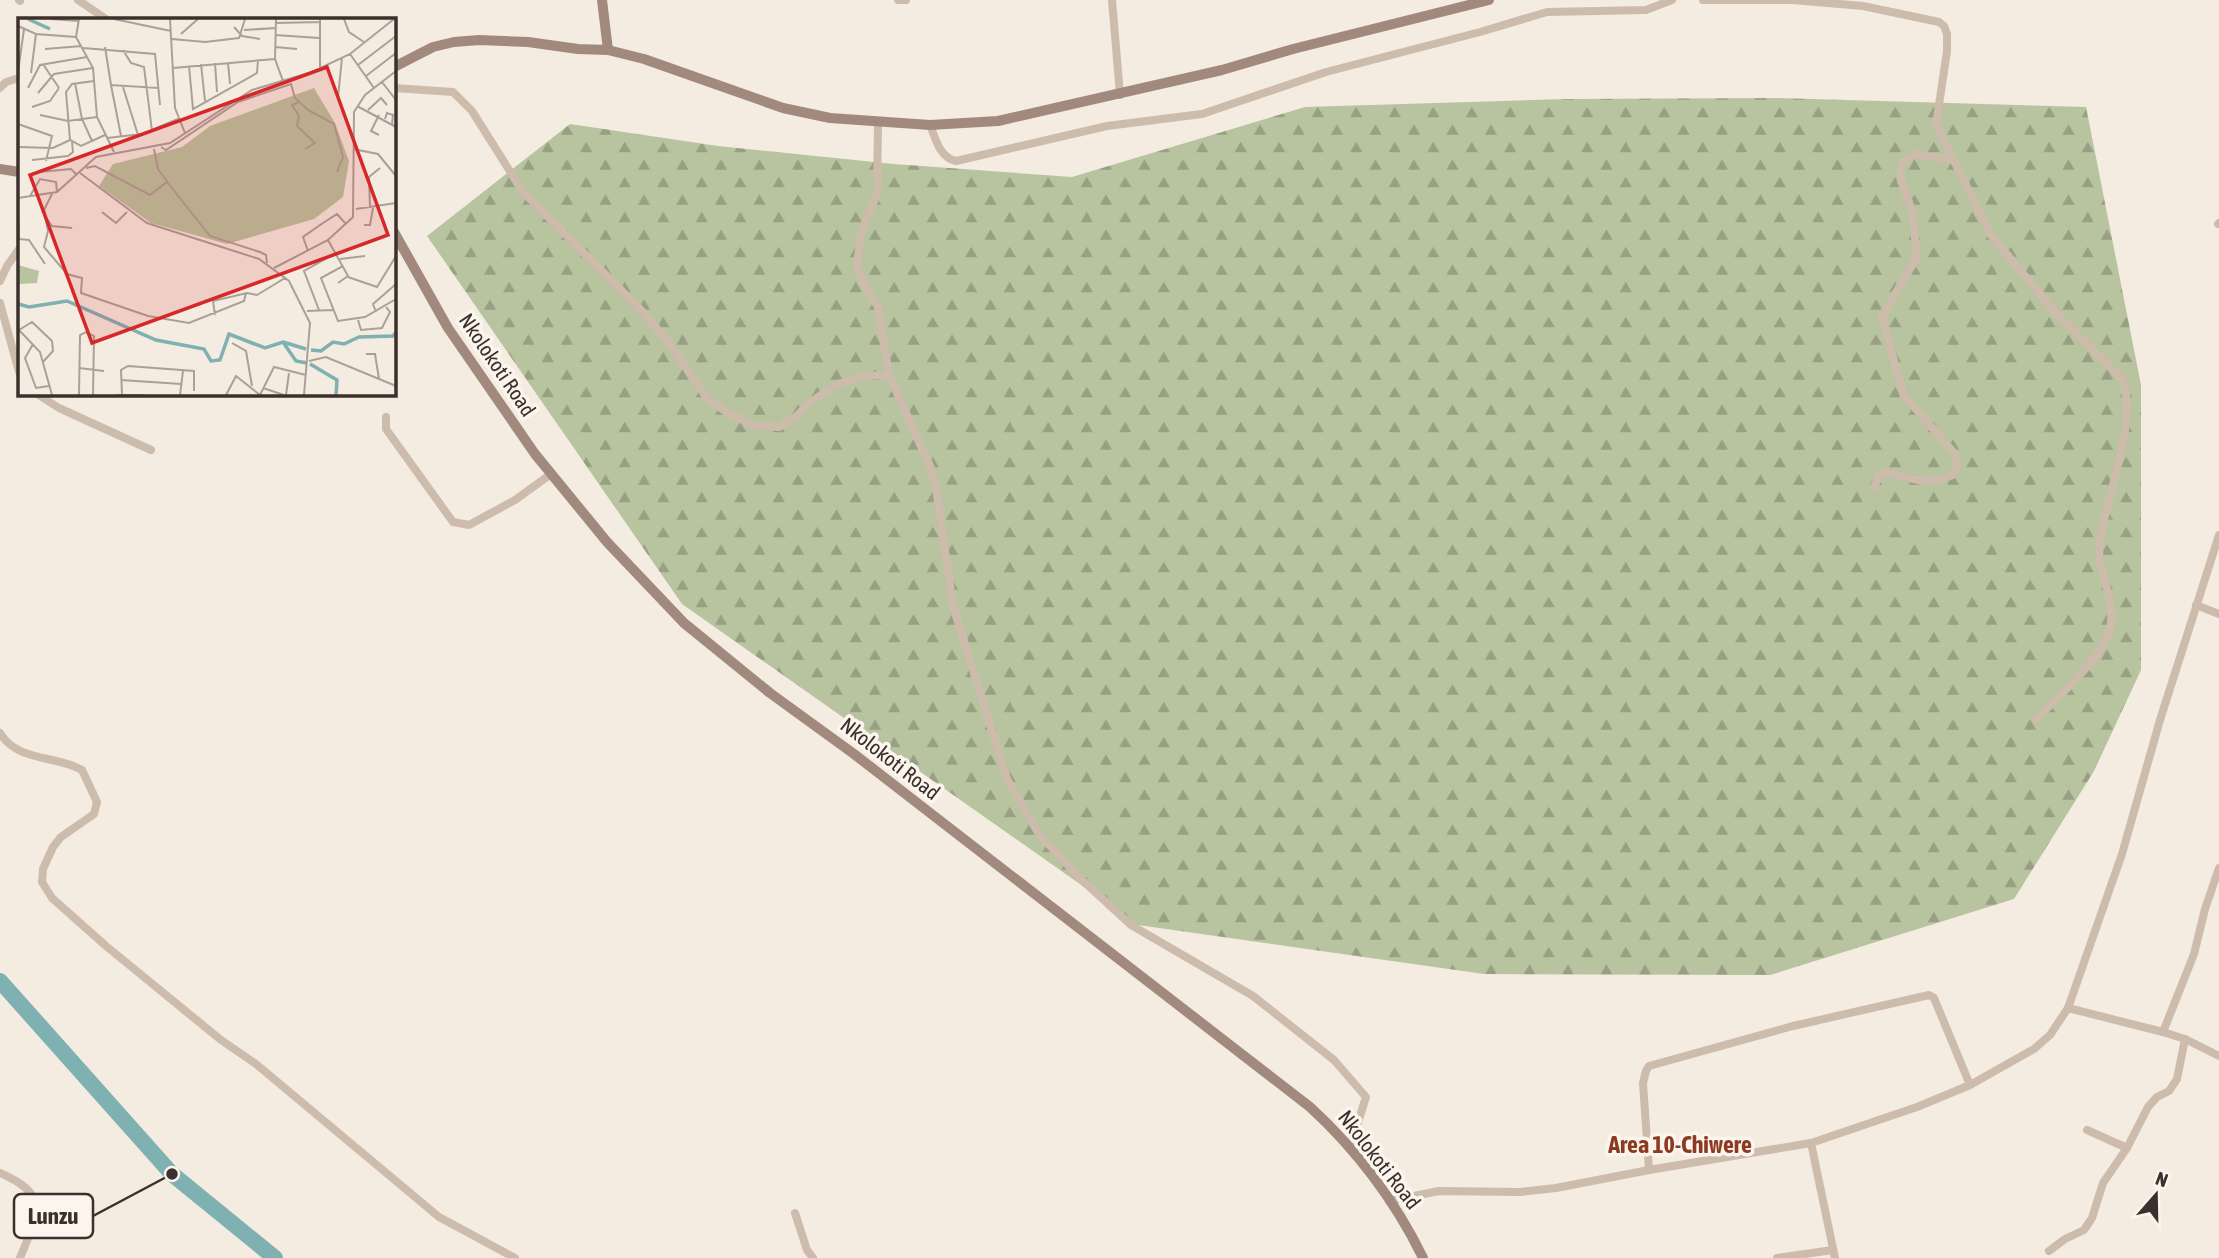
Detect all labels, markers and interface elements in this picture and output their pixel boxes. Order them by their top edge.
inset map [18,18,396,396]
street label: Nkolokoti Road [455,308,541,420]
street label: Nkolokoti Road [836,712,945,804]
street label: Nkolokoti Road [1334,1105,1426,1214]
district label: Area 10-Chiwere [1607,1131,1752,1158]
north arrow [2121,1160,2191,1230]
text: N [2153,1167,2171,1191]
callout: Lunzu [14,1194,93,1238]
text: Lunzu [28,1203,78,1229]

